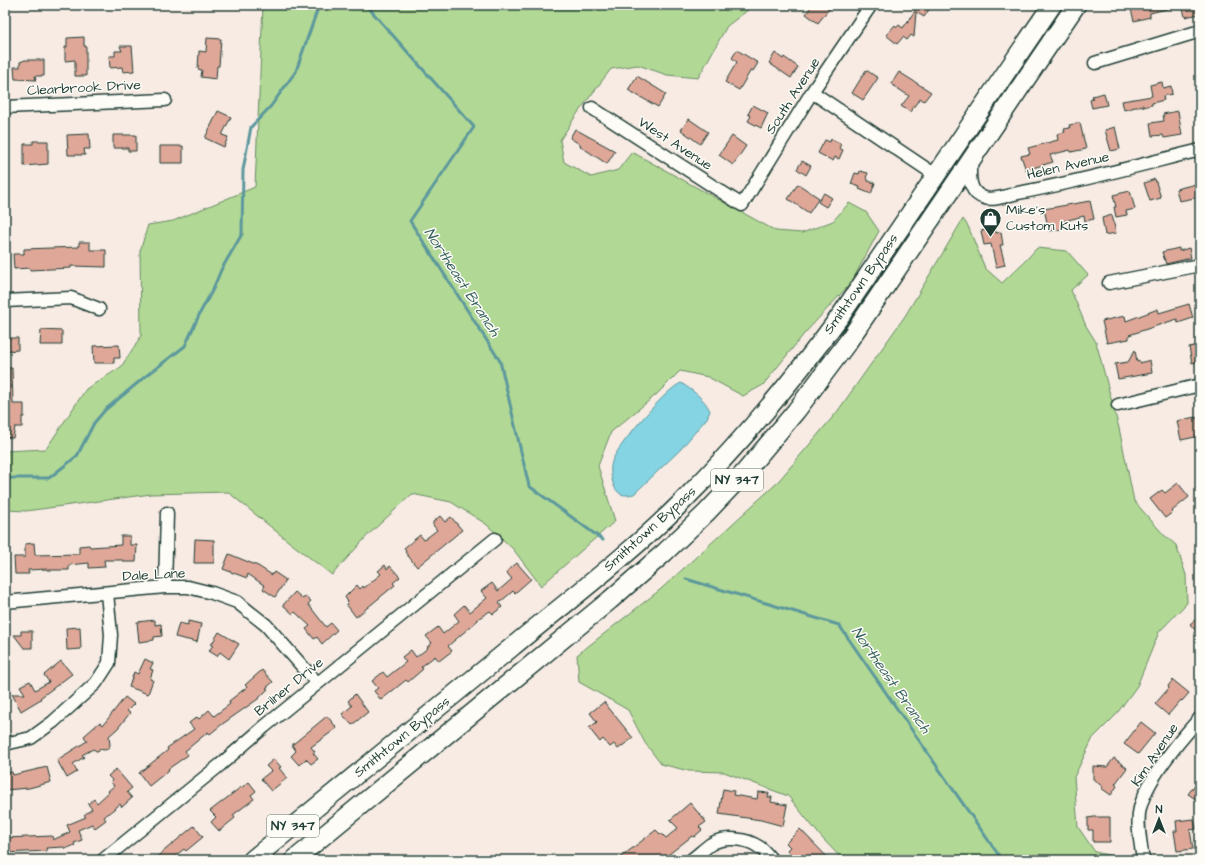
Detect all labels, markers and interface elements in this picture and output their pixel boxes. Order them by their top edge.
street label: South Avenue [761,53,825,138]
street label: Clearbrook Drive [27,75,142,101]
street label: West Avenue [634,113,716,176]
street label: Helen Avenue [1025,147,1112,185]
place label: Mike's Custom Kuts [1006,200,1088,236]
shop icon: Mike's Custom Kuts [978,205,1004,238]
water label: Northeast Branch [419,223,505,341]
street label: Smithtown Bypass [819,230,903,338]
road number: NY 347 [711,469,763,491]
street label: Smithtown Bypass [599,482,701,576]
street label: Dale Lane [122,563,186,587]
water label: Northeast Branch [846,622,936,738]
street label: Brilner Drive [250,653,328,721]
street label: Smithtown Bypass [350,692,454,782]
street label: Kim Avenue [1126,719,1184,791]
north arrow [1139,799,1179,839]
text: N [1156,802,1163,817]
road number: NY 347 [267,815,319,837]

